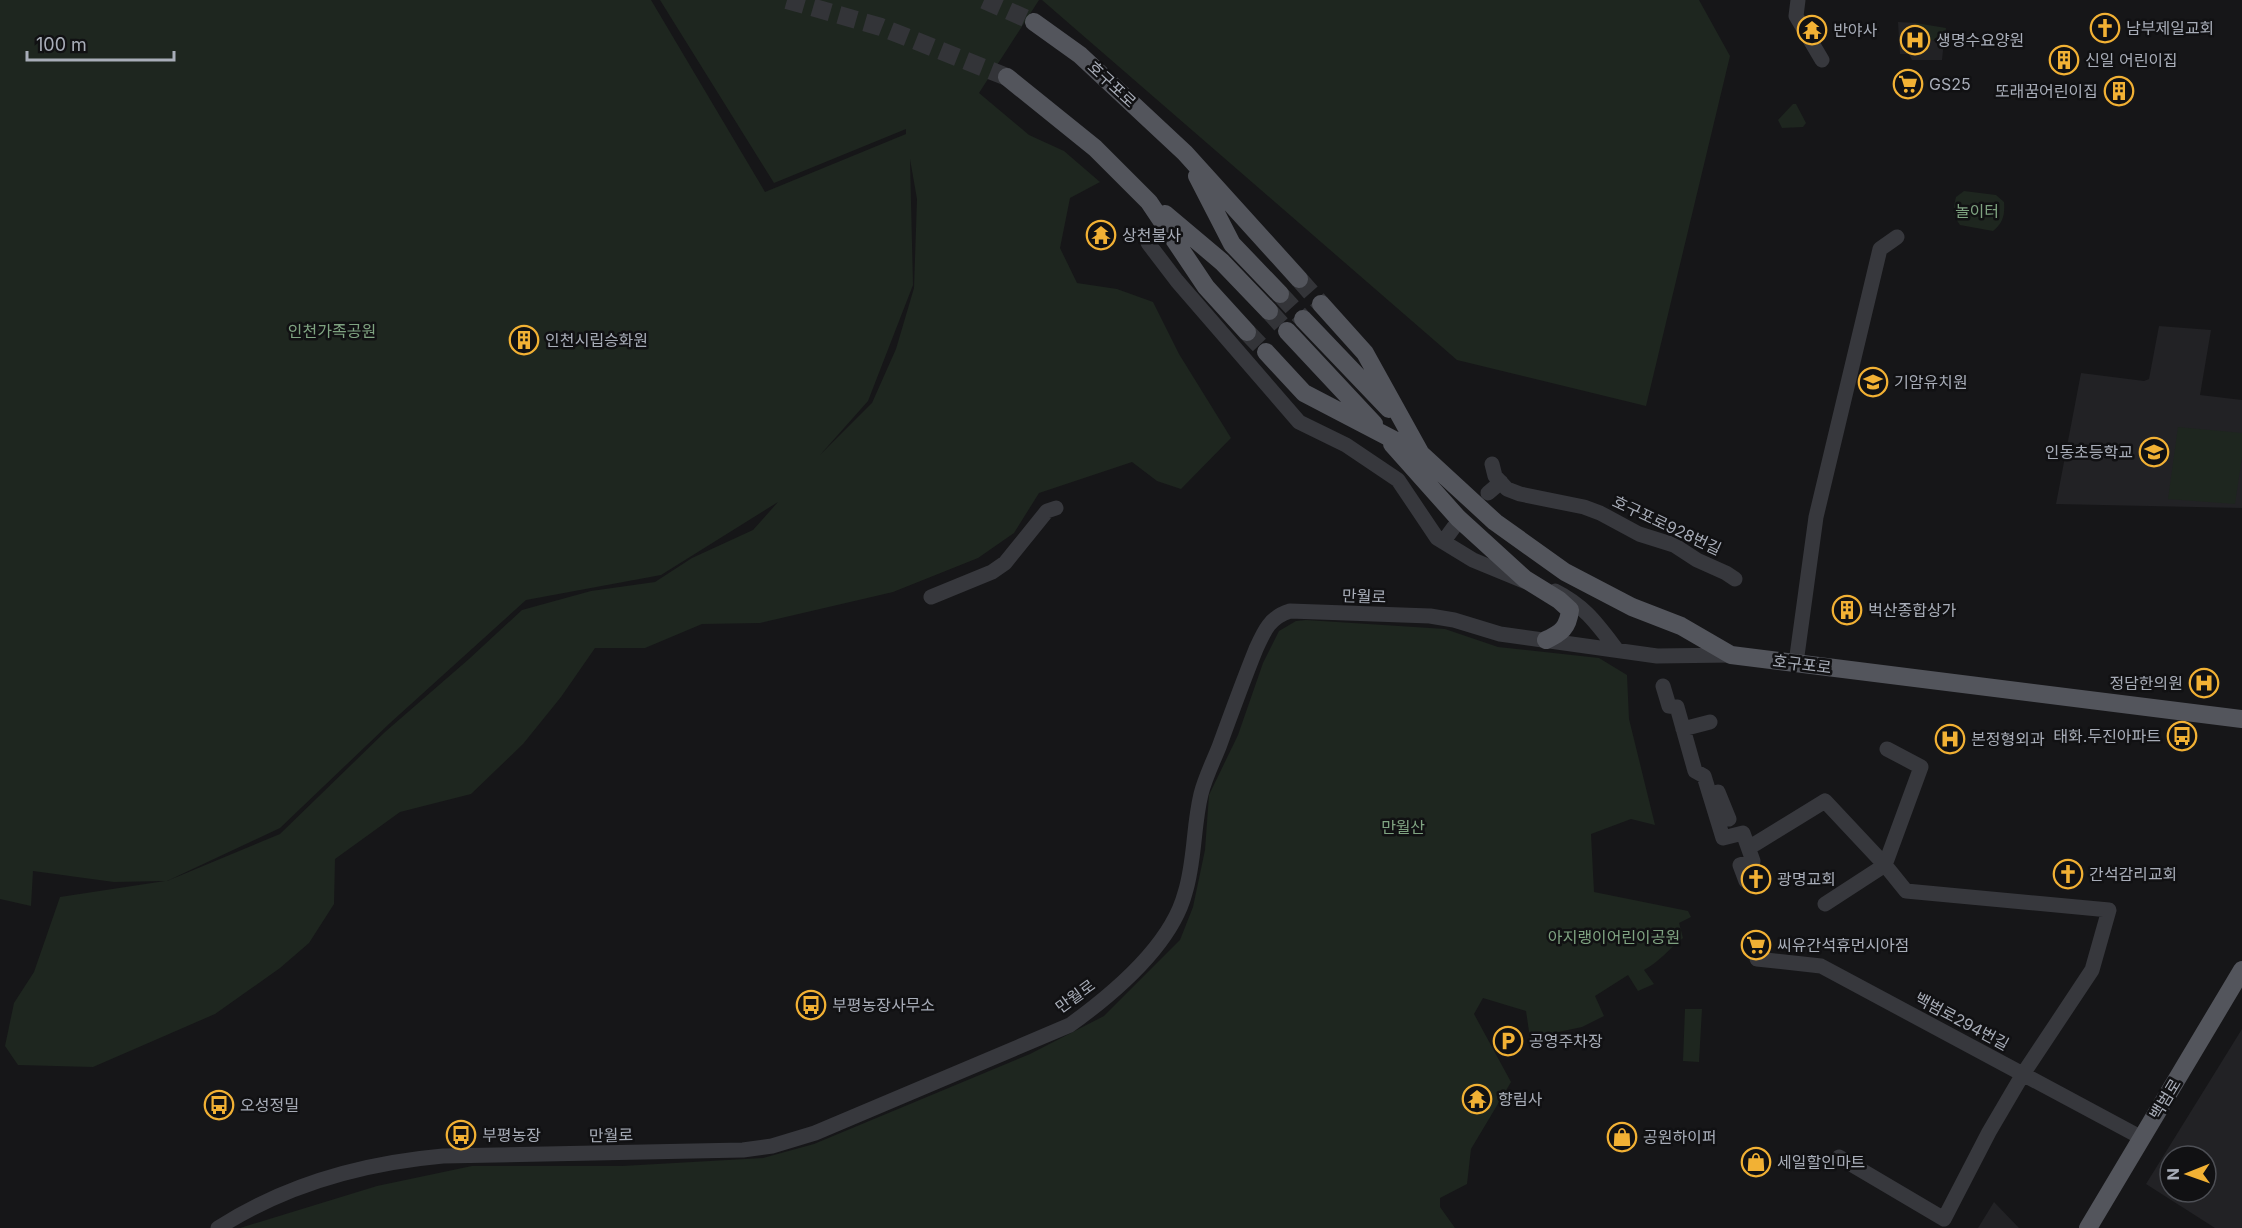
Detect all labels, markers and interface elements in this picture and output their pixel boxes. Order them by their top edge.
church icon: 남부제일교회 [2089,12,2121,44]
temple icon: 반야사 [1796,14,1828,46]
place label: 남부제일교회 [2126,18,2214,38]
place label: 반야사 [1833,20,1877,40]
scale bar [27,24,174,62]
hospital icon: 생명수요양원 [1899,24,1931,56]
place label: 생명수요양원 [1936,30,2024,50]
text: 100 m [36,34,87,55]
building icon: 신일 어린이집 [2048,44,2080,76]
place label: 신일 어린이집 [2085,50,2178,70]
street label: 호구포로 [1084,57,1141,112]
supermarket icon: GS25 [1892,68,1924,100]
place label: GS25 [1929,74,1971,94]
building icon: 또래꿈어린이집 [2103,75,2135,107]
place label: 또래꿈어린이집 [1995,81,2098,101]
park label: 놀이터 [1955,201,1999,221]
temple icon: 상천불사 [1085,219,1117,251]
place label: 상천불사 [1122,225,1181,245]
park label: 인천가족공원 [288,321,376,341]
building icon: 인천시립승화원 [508,324,540,356]
place label: 인천시립승화원 [545,330,648,350]
school or university icon: 기암유치원 [1857,366,1889,398]
place label: 기암유치원 [1894,372,1968,392]
school or university icon: 인동초등학교 [2138,436,2170,468]
place label: 인동초등학교 [2045,442,2133,462]
street label: 호구포로928번길 [1609,491,1725,559]
street label: 만월로 [1342,585,1387,607]
building icon: 벅산종합상가 [1831,594,1863,626]
place label: 벅산종합상가 [1868,600,1957,620]
street label: 호구포로 [1772,650,1833,678]
hospital icon: 정담한의원 [2188,667,2220,699]
place label: 정담한의원 [2109,673,2183,693]
bus stop icon: 태화.두진아파트 [2166,720,2198,752]
hospital icon: 본정형외과 [1934,723,1966,755]
place label: 태화.두진아파트 [2053,726,2161,746]
place label: 본정형외과 [1971,729,2045,749]
park label: 만월산 [1381,817,1425,837]
church icon: 간석감리교회 [2052,858,2084,890]
church icon: 광명교회 [1740,863,1772,895]
place label: 간석감리교회 [2089,864,2177,884]
place label: 광명교회 [1777,869,1836,889]
park label: 아지랭이어린이공원 [1548,927,1680,947]
supermarket icon: 씨유간석휴먼시아점 [1740,929,1772,961]
place label: 씨유간석휴먼시아점 [1777,935,1909,955]
street label: 만월로 [1051,975,1099,1017]
street label: 백범로294번길 [1912,988,2012,1054]
bus stop icon: 부평농장사무소 [795,989,827,1021]
place label: 부평농장사무소 [832,995,935,1015]
parking icon: 공영주차장 [1492,1025,1524,1057]
place label: 공영주차장 [1529,1031,1603,1051]
street label: 백범로 [2145,1075,2185,1123]
temple icon: 향림사 [1461,1083,1493,1115]
bus stop icon: 오성정밀 [203,1089,235,1121]
place label: 향림사 [1498,1089,1542,1109]
place label: 오성정밀 [240,1095,299,1115]
bus stop icon: 부평농장 [445,1119,477,1151]
shop icon: 공원하이퍼 [1606,1121,1638,1153]
place label: 부평농장 [482,1125,541,1145]
street label: 만월로 [589,1125,634,1145]
place label: 공원하이퍼 [1643,1127,1717,1147]
north arrow [2158,1144,2218,1204]
shop icon: 세일할인마트 [1740,1146,1772,1178]
place label: 세일할인마트 [1777,1152,1865,1172]
text: N [2163,1168,2183,1181]

